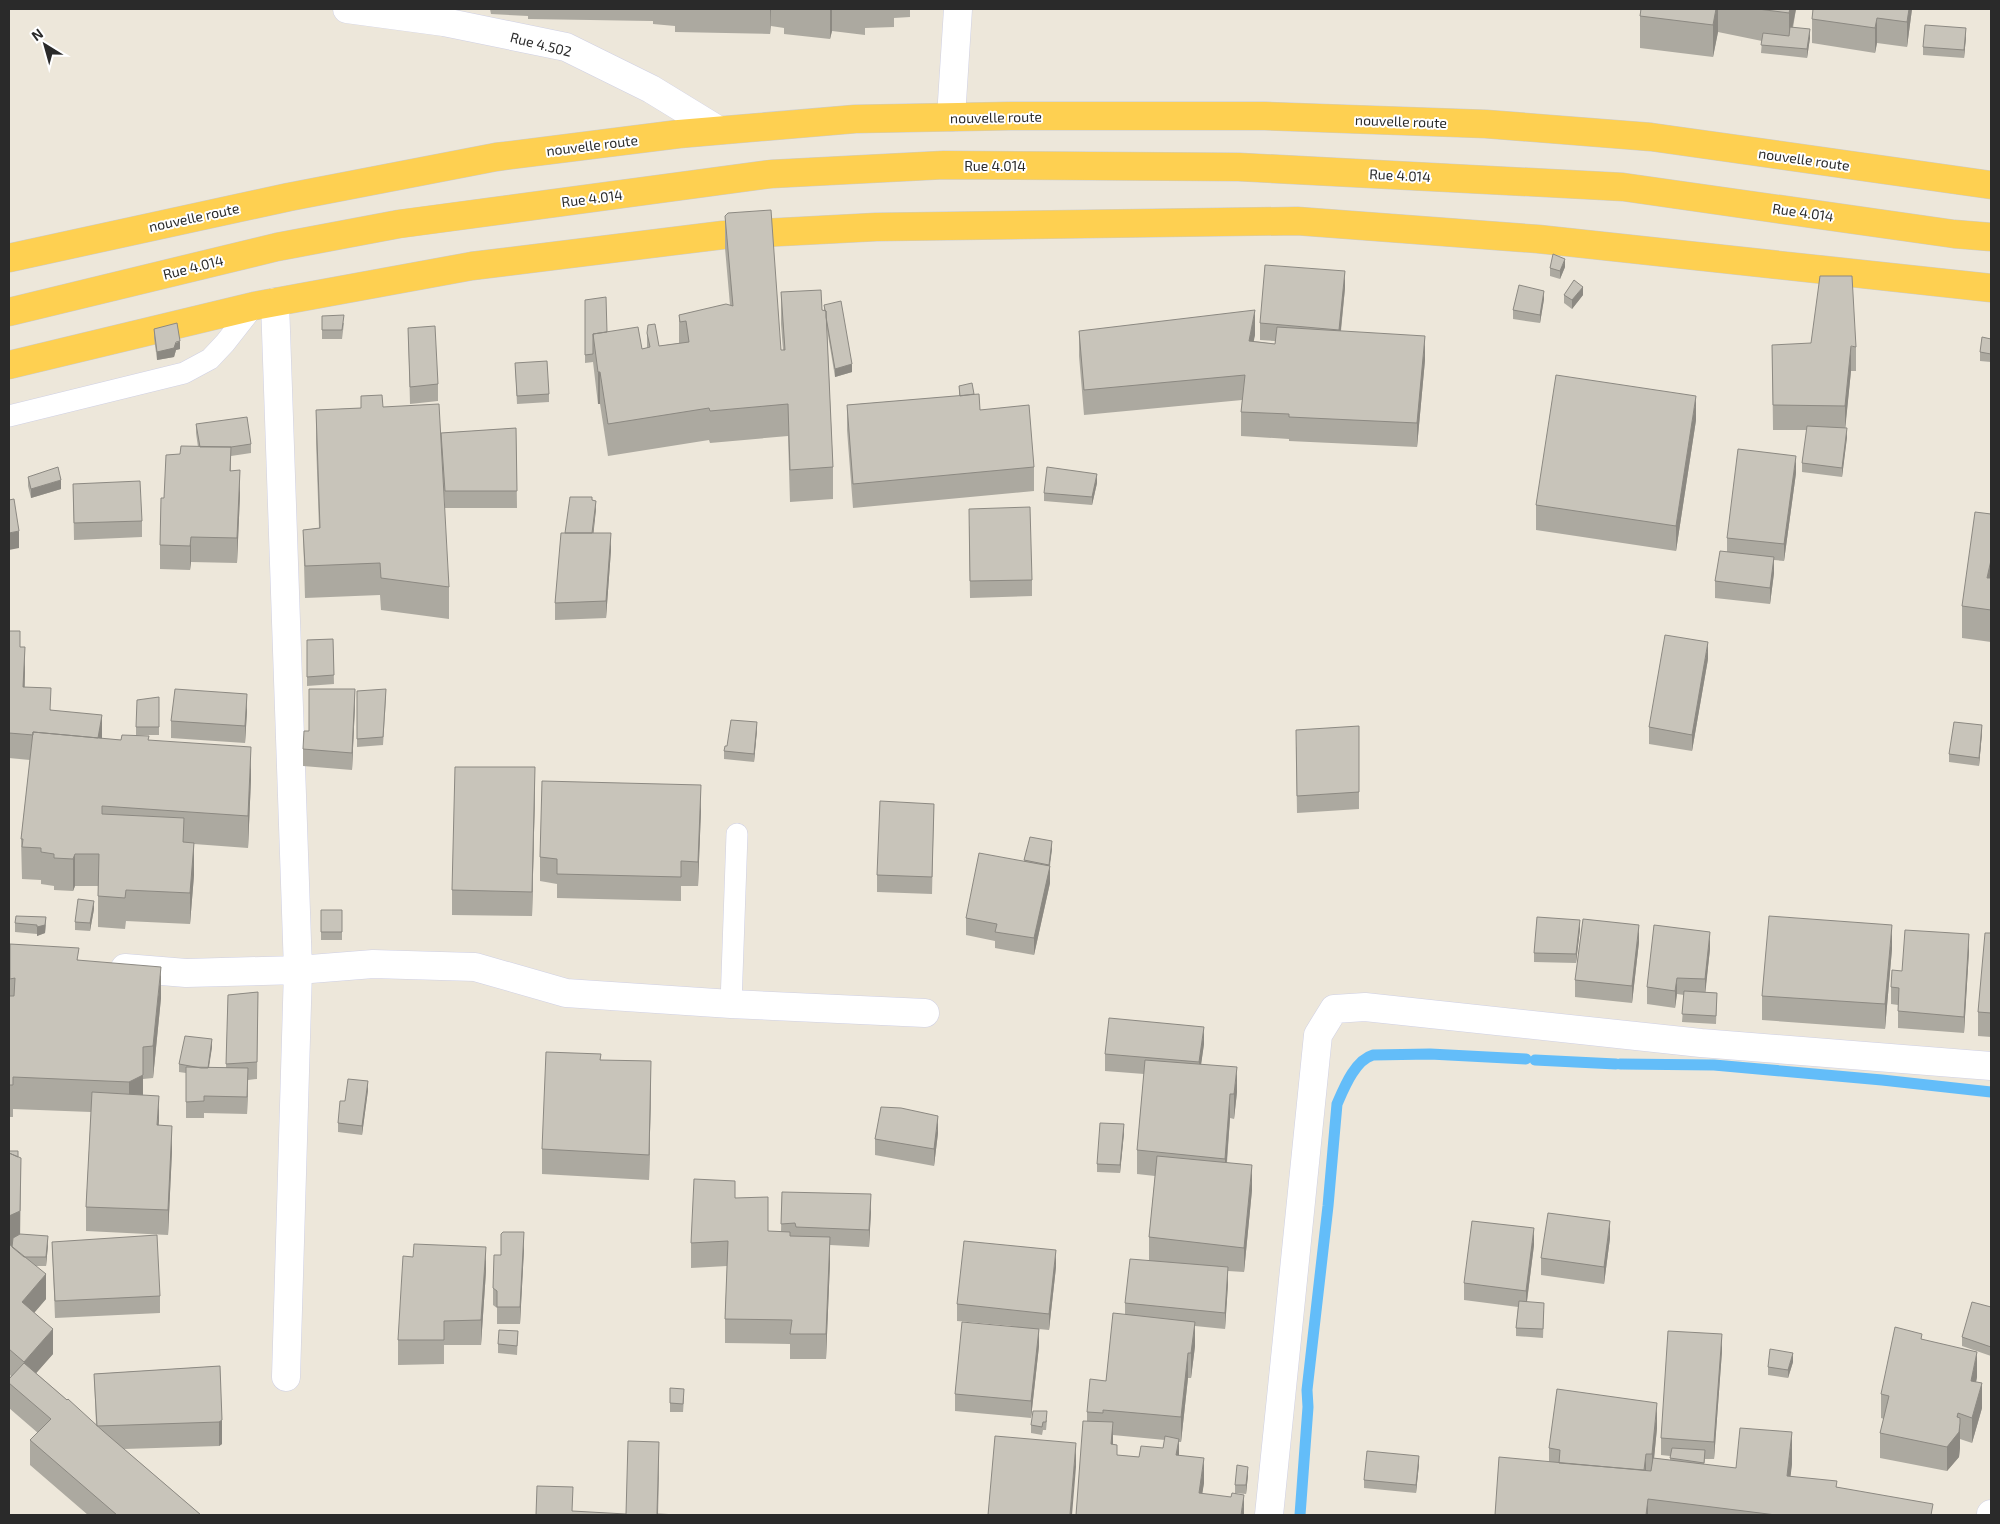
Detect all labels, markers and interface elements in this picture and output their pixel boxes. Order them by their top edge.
north arrow [20,20,70,70]
text: N [28,24,46,44]
street label: Rue 4.502 [508,28,574,60]
street label: nouvelle route [950,108,1042,126]
street label: nouvelle route [1355,111,1447,131]
street label: nouvelle route [545,131,639,159]
street label: nouvelle route [1757,144,1851,174]
street label: Rue 4.014 [964,157,1026,174]
street label: Rue 4.014 [1369,165,1431,185]
street label: Rue 4.014 [560,186,624,210]
street label: nouvelle route [147,199,241,235]
street label: Rue 4.014 [1771,199,1835,225]
street label: Rue 4.014 [161,251,225,283]

